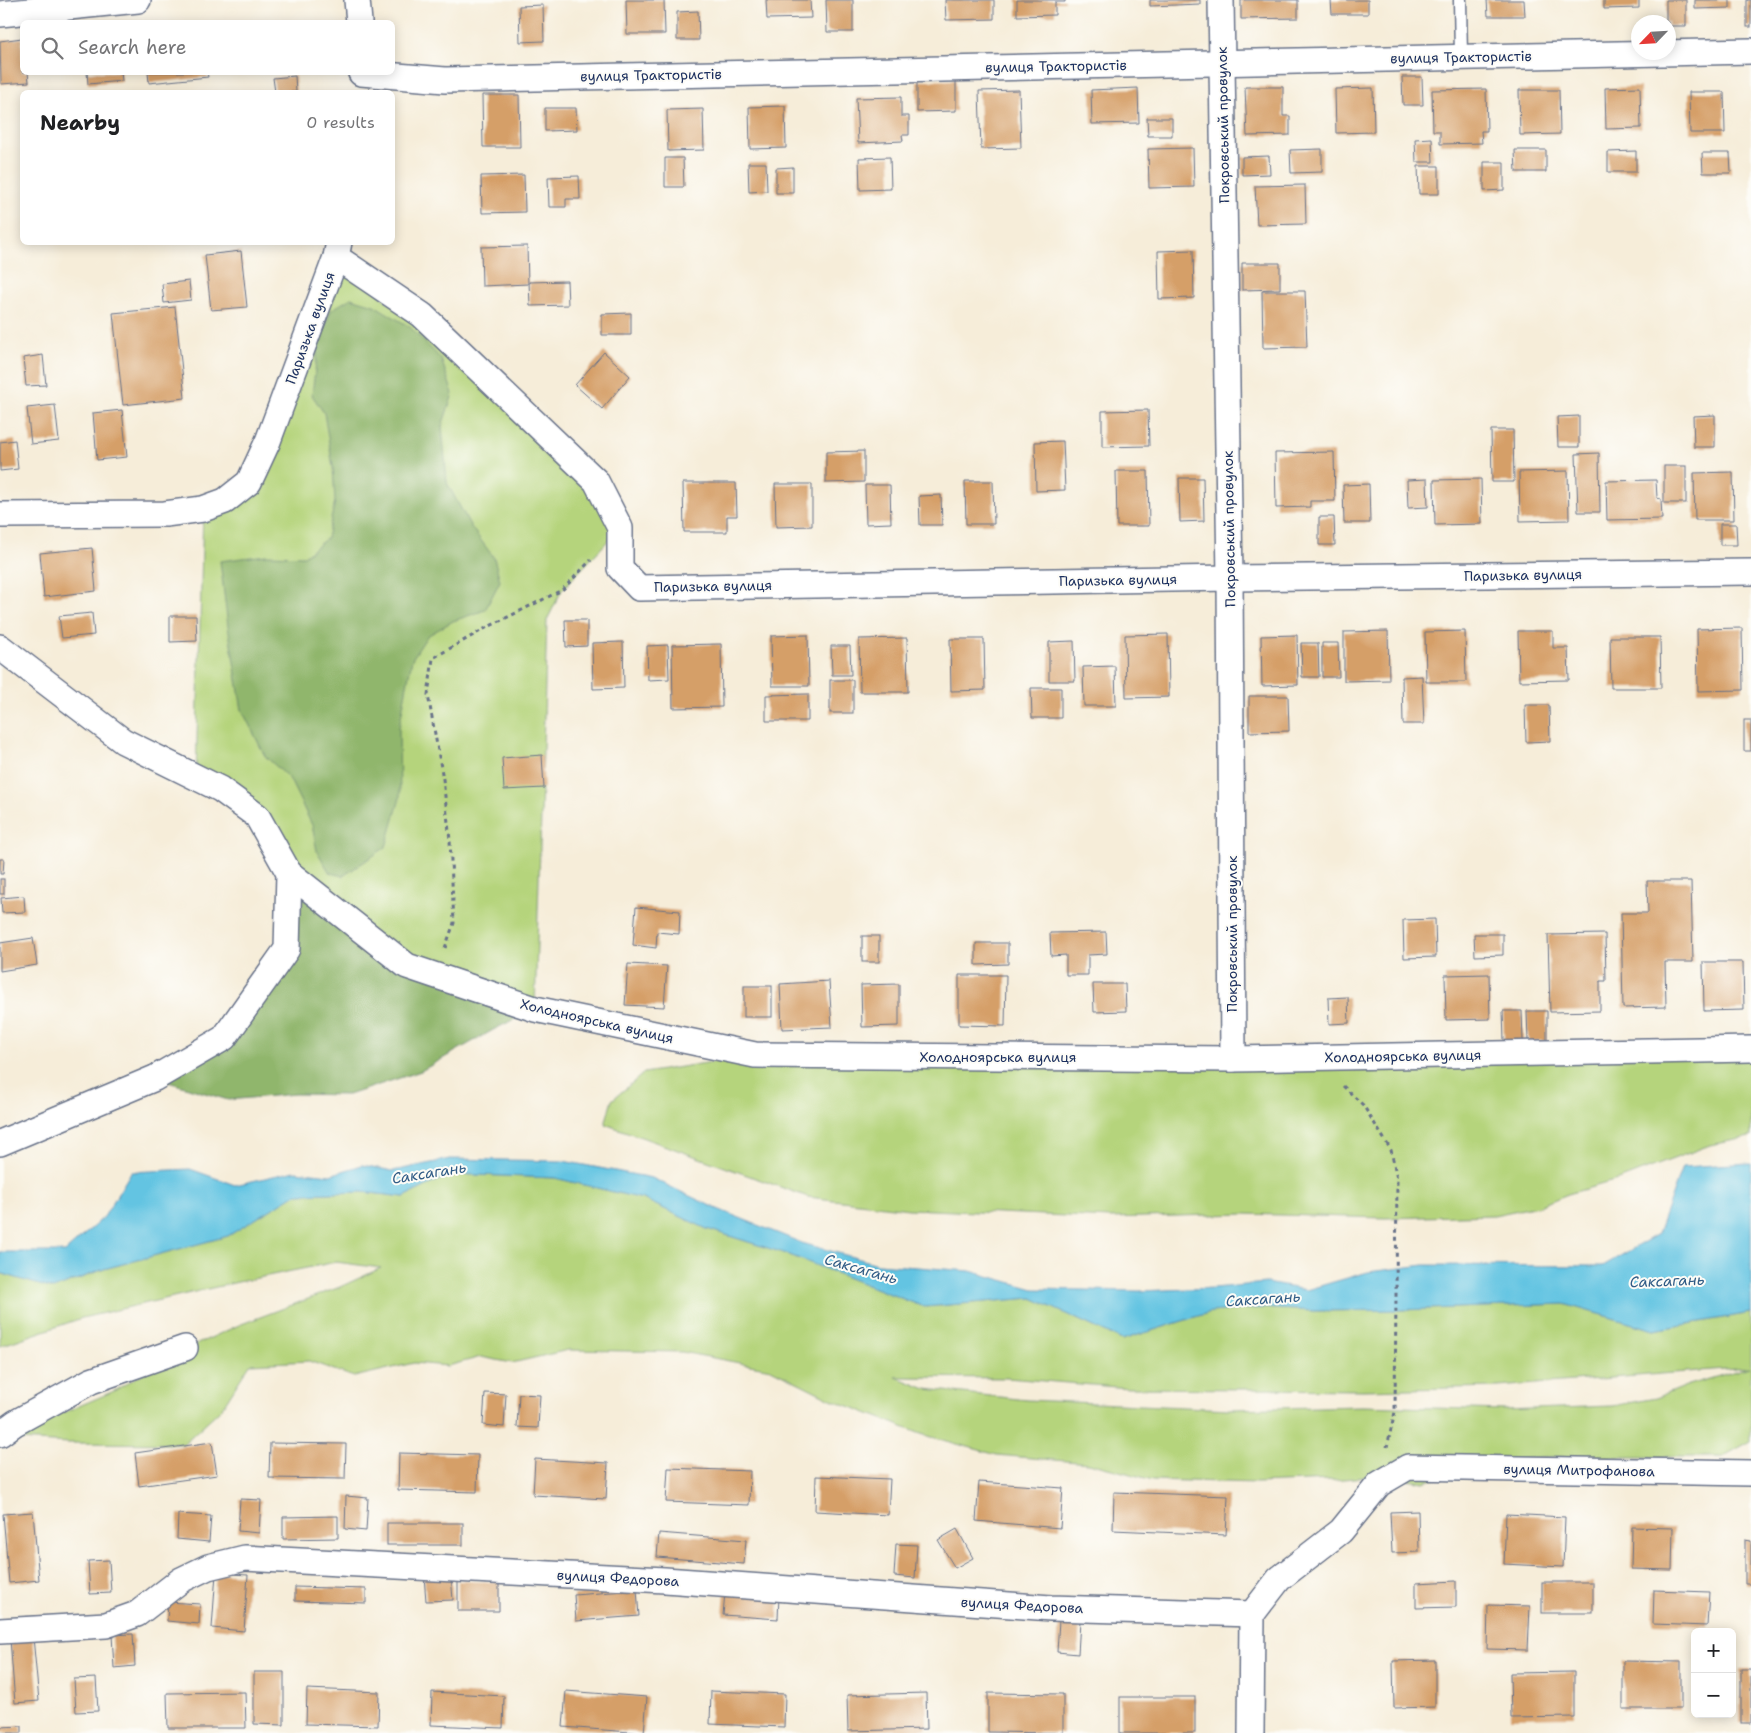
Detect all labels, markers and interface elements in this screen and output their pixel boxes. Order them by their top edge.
north arrow [1631,15,1676,60]
search box [20,20,395,75]
icon: search [38,34,66,62]
text: Search here [78,35,187,60]
street label: Покровський провулок [1213,46,1233,203]
street label: вулиця Трактористів [1390,47,1532,67]
street label: вулиця Трактористів [985,56,1127,76]
street label: вулиця Трактористів [580,65,722,85]
text: Nearby [40,109,120,137]
text: 0 results [306,112,375,133]
street label: Паризька вулиця [281,269,339,387]
street label: Покровський провулок [1219,450,1239,607]
street label: Паризька вулиця [1464,565,1582,585]
street label: Паризька вулиця [1059,570,1177,590]
street label: Паризька вулиця [654,576,772,596]
street label: Покровський провулок [1223,855,1241,1012]
street label: Холодноярська вулиця [519,995,675,1047]
street label: Холодноярська вулиця [1324,1046,1482,1066]
street label: Холодноярська вулиця [920,1048,1076,1066]
water label: Саксагань [390,1157,468,1189]
water label: Саксагань [822,1249,900,1289]
water label: Саксагань [1629,1270,1705,1292]
water label: Саксагань [1225,1286,1301,1312]
street label: вулиця Митрофанова [1503,1460,1655,1480]
street label: вулиця Федорова [556,1566,680,1590]
street label: вулиця Федорова [960,1593,1084,1617]
map controls [1691,1628,1736,1718]
button: + [1691,1628,1736,1673]
button: − [1691,1673,1736,1718]

